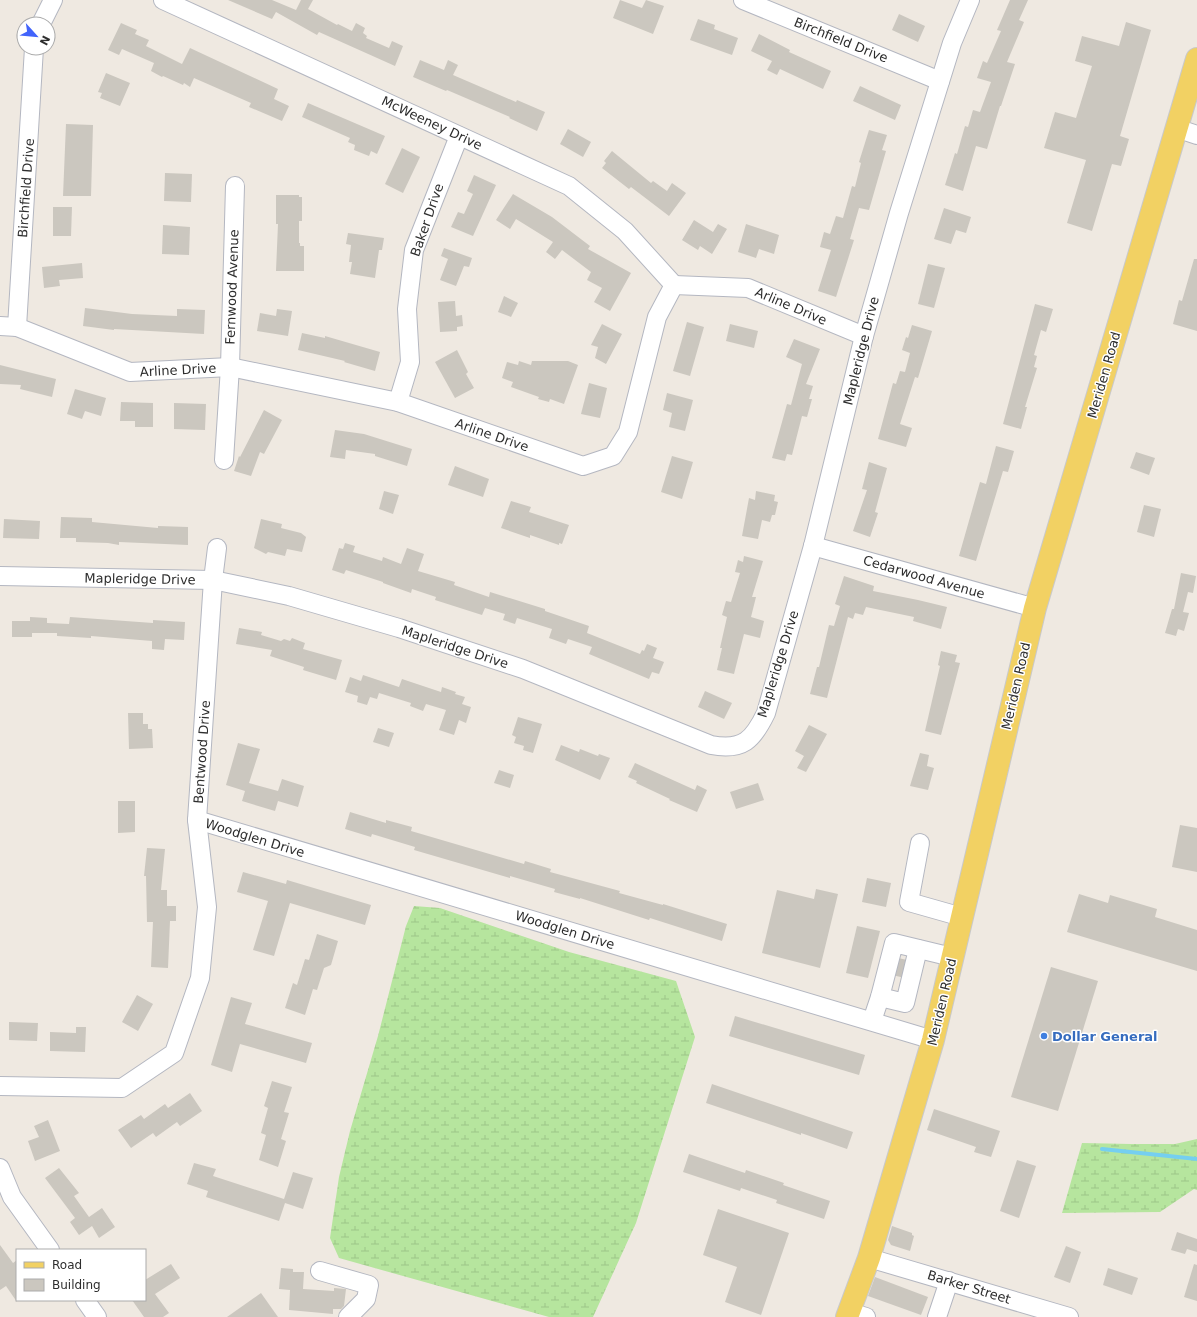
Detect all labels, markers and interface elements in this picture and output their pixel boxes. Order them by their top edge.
street label: Birchfield Drive [792,14,890,66]
north arrow [16,16,56,56]
text: N [37,33,52,47]
street label: McWeeney Drive [379,93,485,153]
street label: Birchfield Drive [15,138,37,238]
street label: Baker Drive [408,182,446,258]
street label: Fernwood Avenue [222,229,242,345]
street label: Arline Drive [753,284,829,328]
street label: Mapleridge Drive [840,295,882,407]
street label: Meriden Road [1084,330,1124,420]
street label: Arline Drive [139,361,217,379]
street label: Arline Drive [453,415,531,455]
street label: Cedarwood Avenue [861,552,987,602]
street label: Mapleridge Drive [84,571,196,587]
street label: Mapleridge Drive [755,609,801,719]
street label: Mapleridge Drive [400,623,510,671]
street label: Meriden Road [999,641,1033,731]
street label: Bentwood Drive [191,700,213,804]
street label: Woodglen Drive [203,816,307,860]
street label: Woodglen Drive [513,908,617,952]
street label: Meriden Road [925,957,959,1047]
place label: Dollar General [1052,1029,1158,1044]
marker: Dollar General [1039,1031,1049,1041]
legend [16,1249,146,1301]
text: Road [52,1258,82,1272]
street label: Barker Street [926,1267,1012,1307]
text: Building [52,1278,101,1292]

